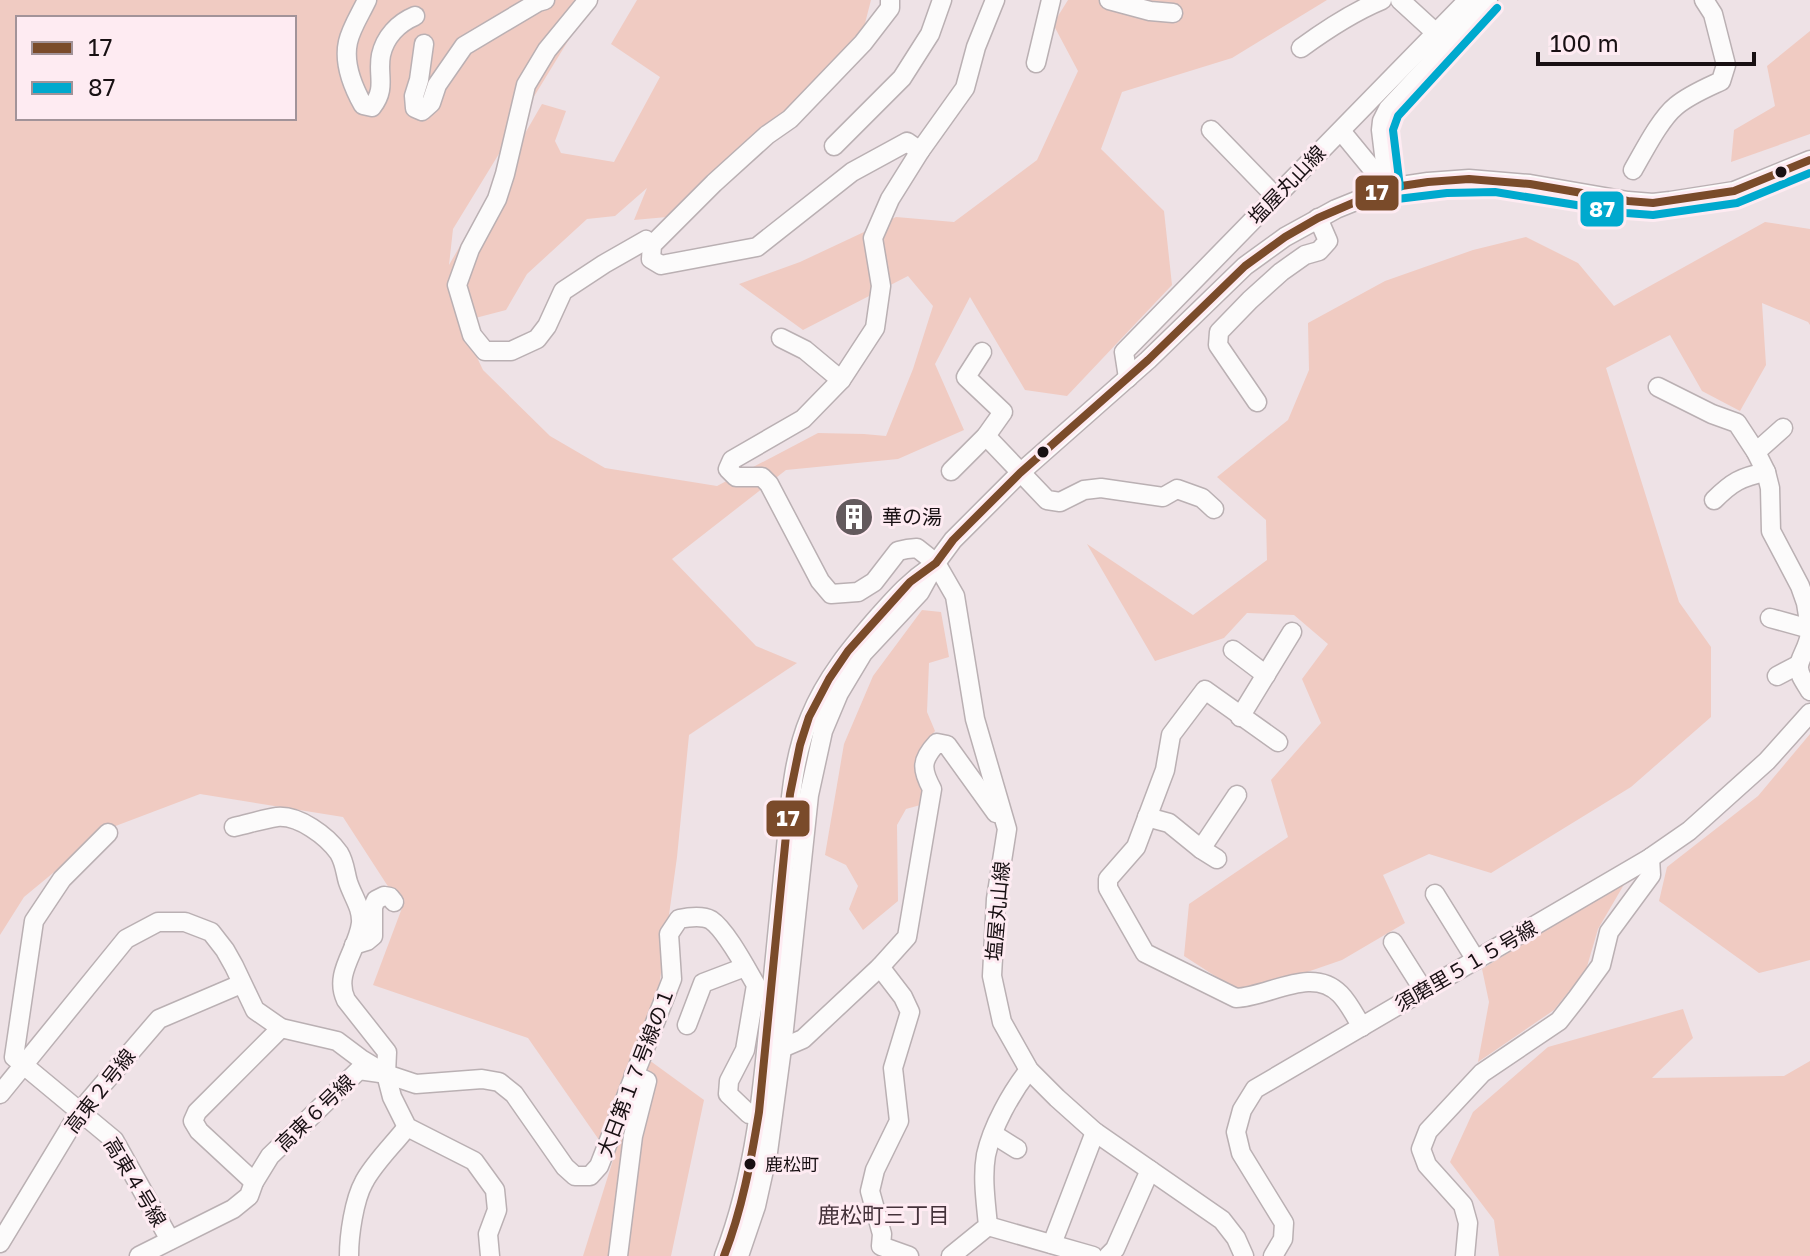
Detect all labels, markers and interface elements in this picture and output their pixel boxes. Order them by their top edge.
legend [16,16,296,120]
scale bar [1538,16,1754,66]
text: 100 m [1550,28,1619,57]
text: 17 [88,32,112,61]
text: 87 [88,72,115,101]
street label: 塩屋丸山線 [1243,140,1330,229]
unlabelled marker [1773,164,1789,180]
line badge: 17 [1354,174,1400,212]
text: 17 [1365,178,1389,205]
line badge: 87 [1579,190,1625,228]
text: 87 [1589,195,1615,222]
unlabelled marker [1035,444,1051,460]
building icon: 華の湯 [833,496,875,538]
place label: 華の湯 [882,504,942,528]
line badge: 17 [765,799,811,838]
text: 17 [776,804,800,831]
street label: 塩屋丸山線 [981,860,1013,962]
street label: 須磨里５１５号線 [1390,915,1541,1016]
street label: 大日第１７号線の１ [592,983,679,1160]
street label: 高東２号線 [59,1044,139,1137]
street label: 高東６号線 [270,1069,359,1156]
street label: 高東４号線 [100,1132,172,1231]
place label: 鹿松町 [765,1153,819,1175]
marker: 鹿松町 [742,1156,758,1172]
district label: 鹿松町三丁目 [818,1201,950,1228]

